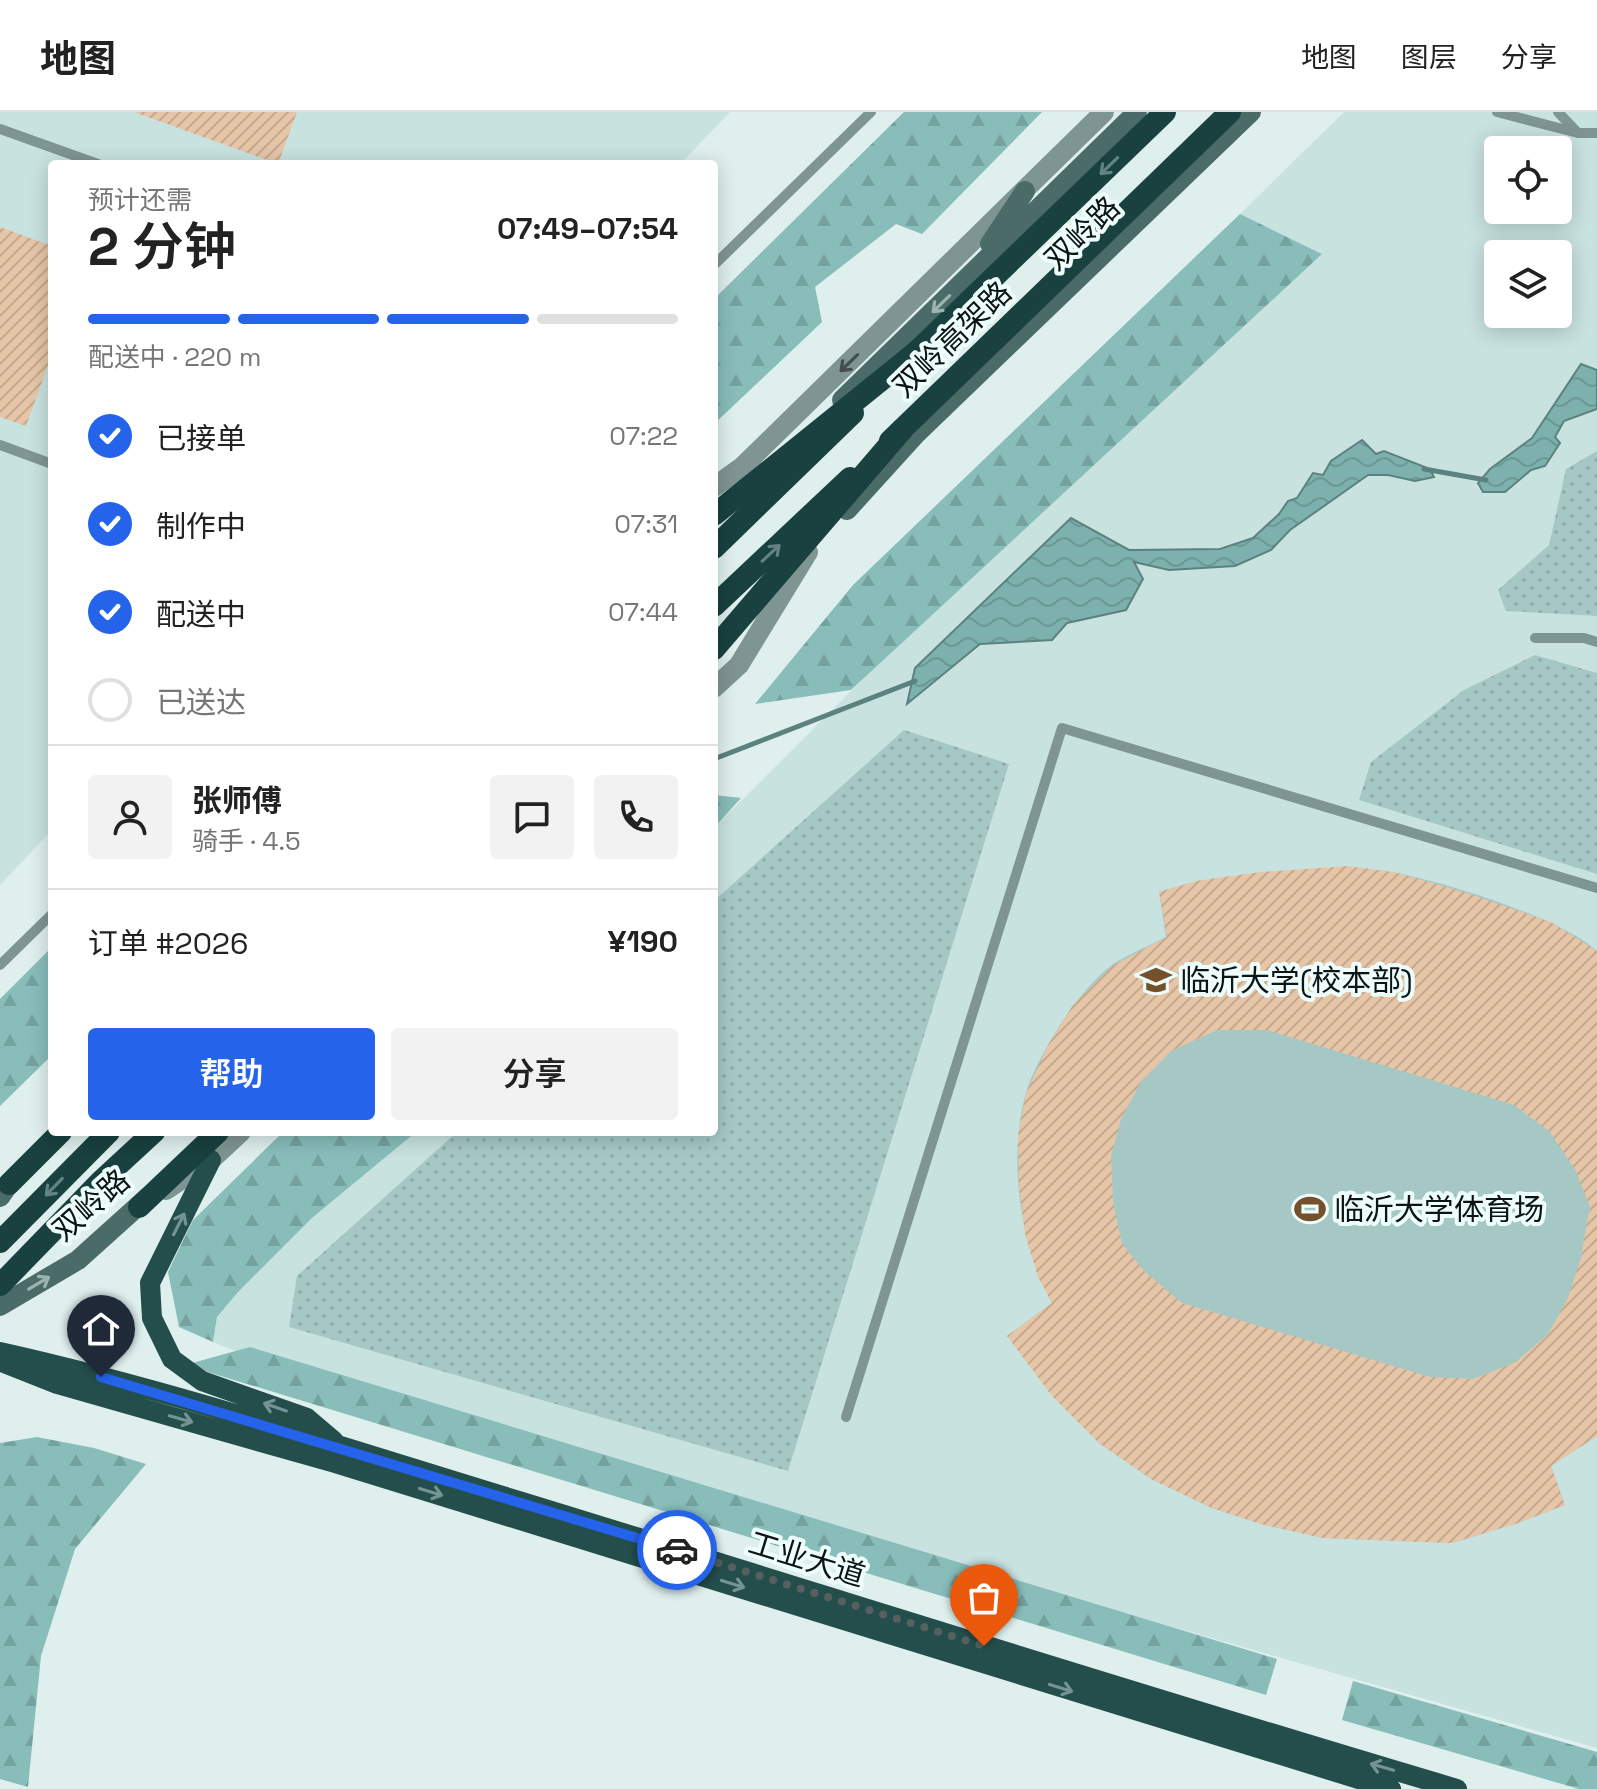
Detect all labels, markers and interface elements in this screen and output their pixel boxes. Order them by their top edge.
text: 地图 [40,35,116,83]
text: 地图 [1301,39,1357,75]
text: 图层 [1401,39,1457,75]
text: 分享 [1501,39,1557,75]
map controls [1484,136,1572,328]
button: locate [1484,136,1572,224]
one-way arrow [1100,156,1119,175]
text: 预计还需 [88,183,192,217]
street label: 双岭路 [1036,188,1128,278]
text: 07:49–07:54 [497,209,678,248]
text: 2 分钟 [88,214,236,280]
button: layers [1484,240,1572,328]
street label: 双岭高架路 [885,273,1019,405]
one-way arrow [932,294,951,313]
text: 配送中 · 220 m [88,340,261,374]
one-way arrow [839,353,859,372]
icon: check [88,414,132,458]
text: 已接单 [156,419,246,458]
text: 07:22 [609,419,678,453]
icon: check [88,502,132,546]
text: 制作中 [156,507,246,546]
text: 07:31 [614,507,678,541]
one-way arrow [761,543,781,562]
icon: check [88,590,132,634]
text: 配送中 [156,595,246,634]
text: 07:44 [608,595,678,629]
text: 已送达 [156,683,246,722]
button: person [88,775,172,859]
button: chat [490,775,574,859]
button: phone [594,775,678,859]
text: 张师傅 [192,781,282,820]
text: 骑手 · 4.5 [192,824,301,858]
text: ¥190 [608,922,678,961]
text: 订单 #2026 [88,924,248,963]
place label: 临沂大学(校本部) [1180,961,1413,1000]
school or university icon: 临沂大学(校本部) [1139,963,1173,997]
button: 帮助 [88,1028,375,1120]
button: 分享 [391,1028,678,1120]
street label: 双岭路 [44,1161,138,1249]
one-way arrow [45,1177,64,1196]
place label: 临沂大学体育场 [1334,1190,1544,1229]
sports icon: 临沂大学体育场 [1293,1192,1327,1226]
one-way arrow [172,1213,188,1237]
one-way arrow [27,1275,50,1291]
pin [67,1295,135,1377]
icon: home [79,1307,123,1351]
one-way arrow [263,1398,288,1413]
one-way arrow [167,1412,193,1427]
one-way arrow [417,1485,443,1500]
courier [637,1510,717,1590]
street label: 工业大道 [744,1523,870,1595]
icon: car [655,1528,699,1572]
pin [950,1564,1018,1646]
icon: bag [962,1576,1006,1620]
one-way arrow [720,1578,745,1593]
one-way arrow [1047,1681,1073,1696]
one-way arrow [1370,1759,1396,1774]

